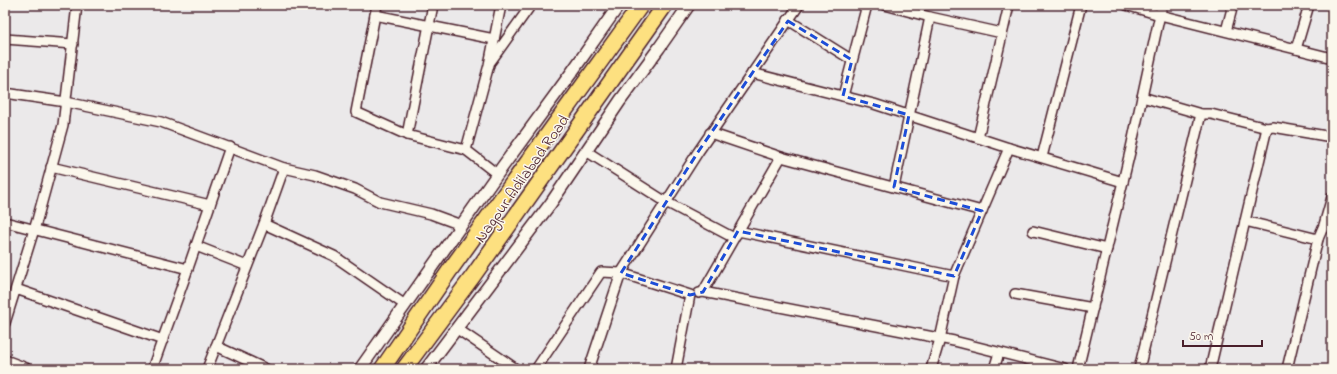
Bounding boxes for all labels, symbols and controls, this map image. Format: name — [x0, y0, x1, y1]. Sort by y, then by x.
street label: Nagpur Adilabad Road — [469, 110, 576, 248]
scale bar — [1183, 322, 1262, 348]
text: 50 m — [1189, 328, 1213, 346]

